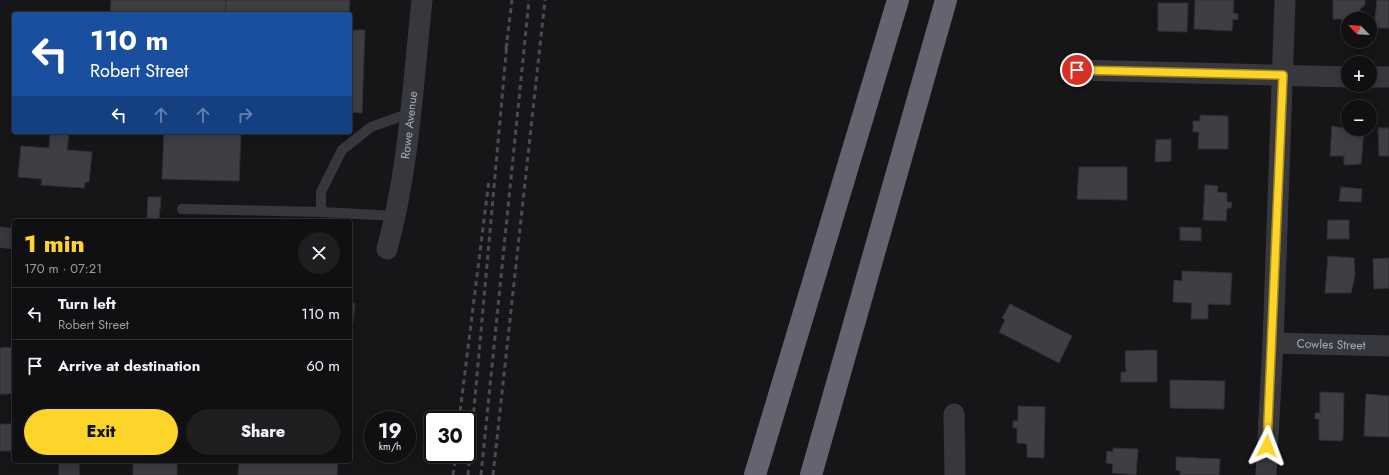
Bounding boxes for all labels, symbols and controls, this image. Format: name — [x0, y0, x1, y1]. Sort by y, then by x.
north arrow — [1341, 12, 1377, 48]
map controls — [1341, 12, 1377, 136]
text: 110 m — [90, 20, 168, 61]
icon: left — [24, 28, 76, 80]
pin — [1060, 53, 1094, 87]
button: + — [1341, 56, 1377, 92]
text: Robert Street — [90, 58, 188, 84]
icon: arrive — [1066, 59, 1088, 81]
street label: Rowe Avenue — [396, 90, 422, 160]
button: − — [1341, 100, 1377, 136]
icon: left — [108, 104, 130, 126]
icon: ahead — [150, 104, 172, 126]
icon: ahead — [192, 104, 214, 126]
icon: right — [234, 104, 256, 126]
text: 1 min — [24, 226, 85, 261]
button: close — [298, 232, 340, 274]
text: 170 m · 07:21 — [24, 259, 102, 278]
text: Turn left — [58, 293, 116, 315]
icon: left — [24, 303, 46, 325]
text: 110 m — [301, 303, 340, 325]
text: Robert Street — [58, 315, 129, 334]
street label: Cowles Street — [1296, 335, 1366, 354]
icon: arrive — [24, 355, 46, 377]
text: Arrive at destination — [58, 355, 200, 377]
text: 60 m — [306, 355, 340, 377]
button: Exit — [24, 409, 178, 455]
button: Share — [186, 409, 340, 455]
speed limit sign: 30 — [424, 411, 476, 463]
text: 19 — [378, 417, 402, 446]
position arrow — [1246, 425, 1288, 467]
text: km/h — [379, 439, 401, 454]

